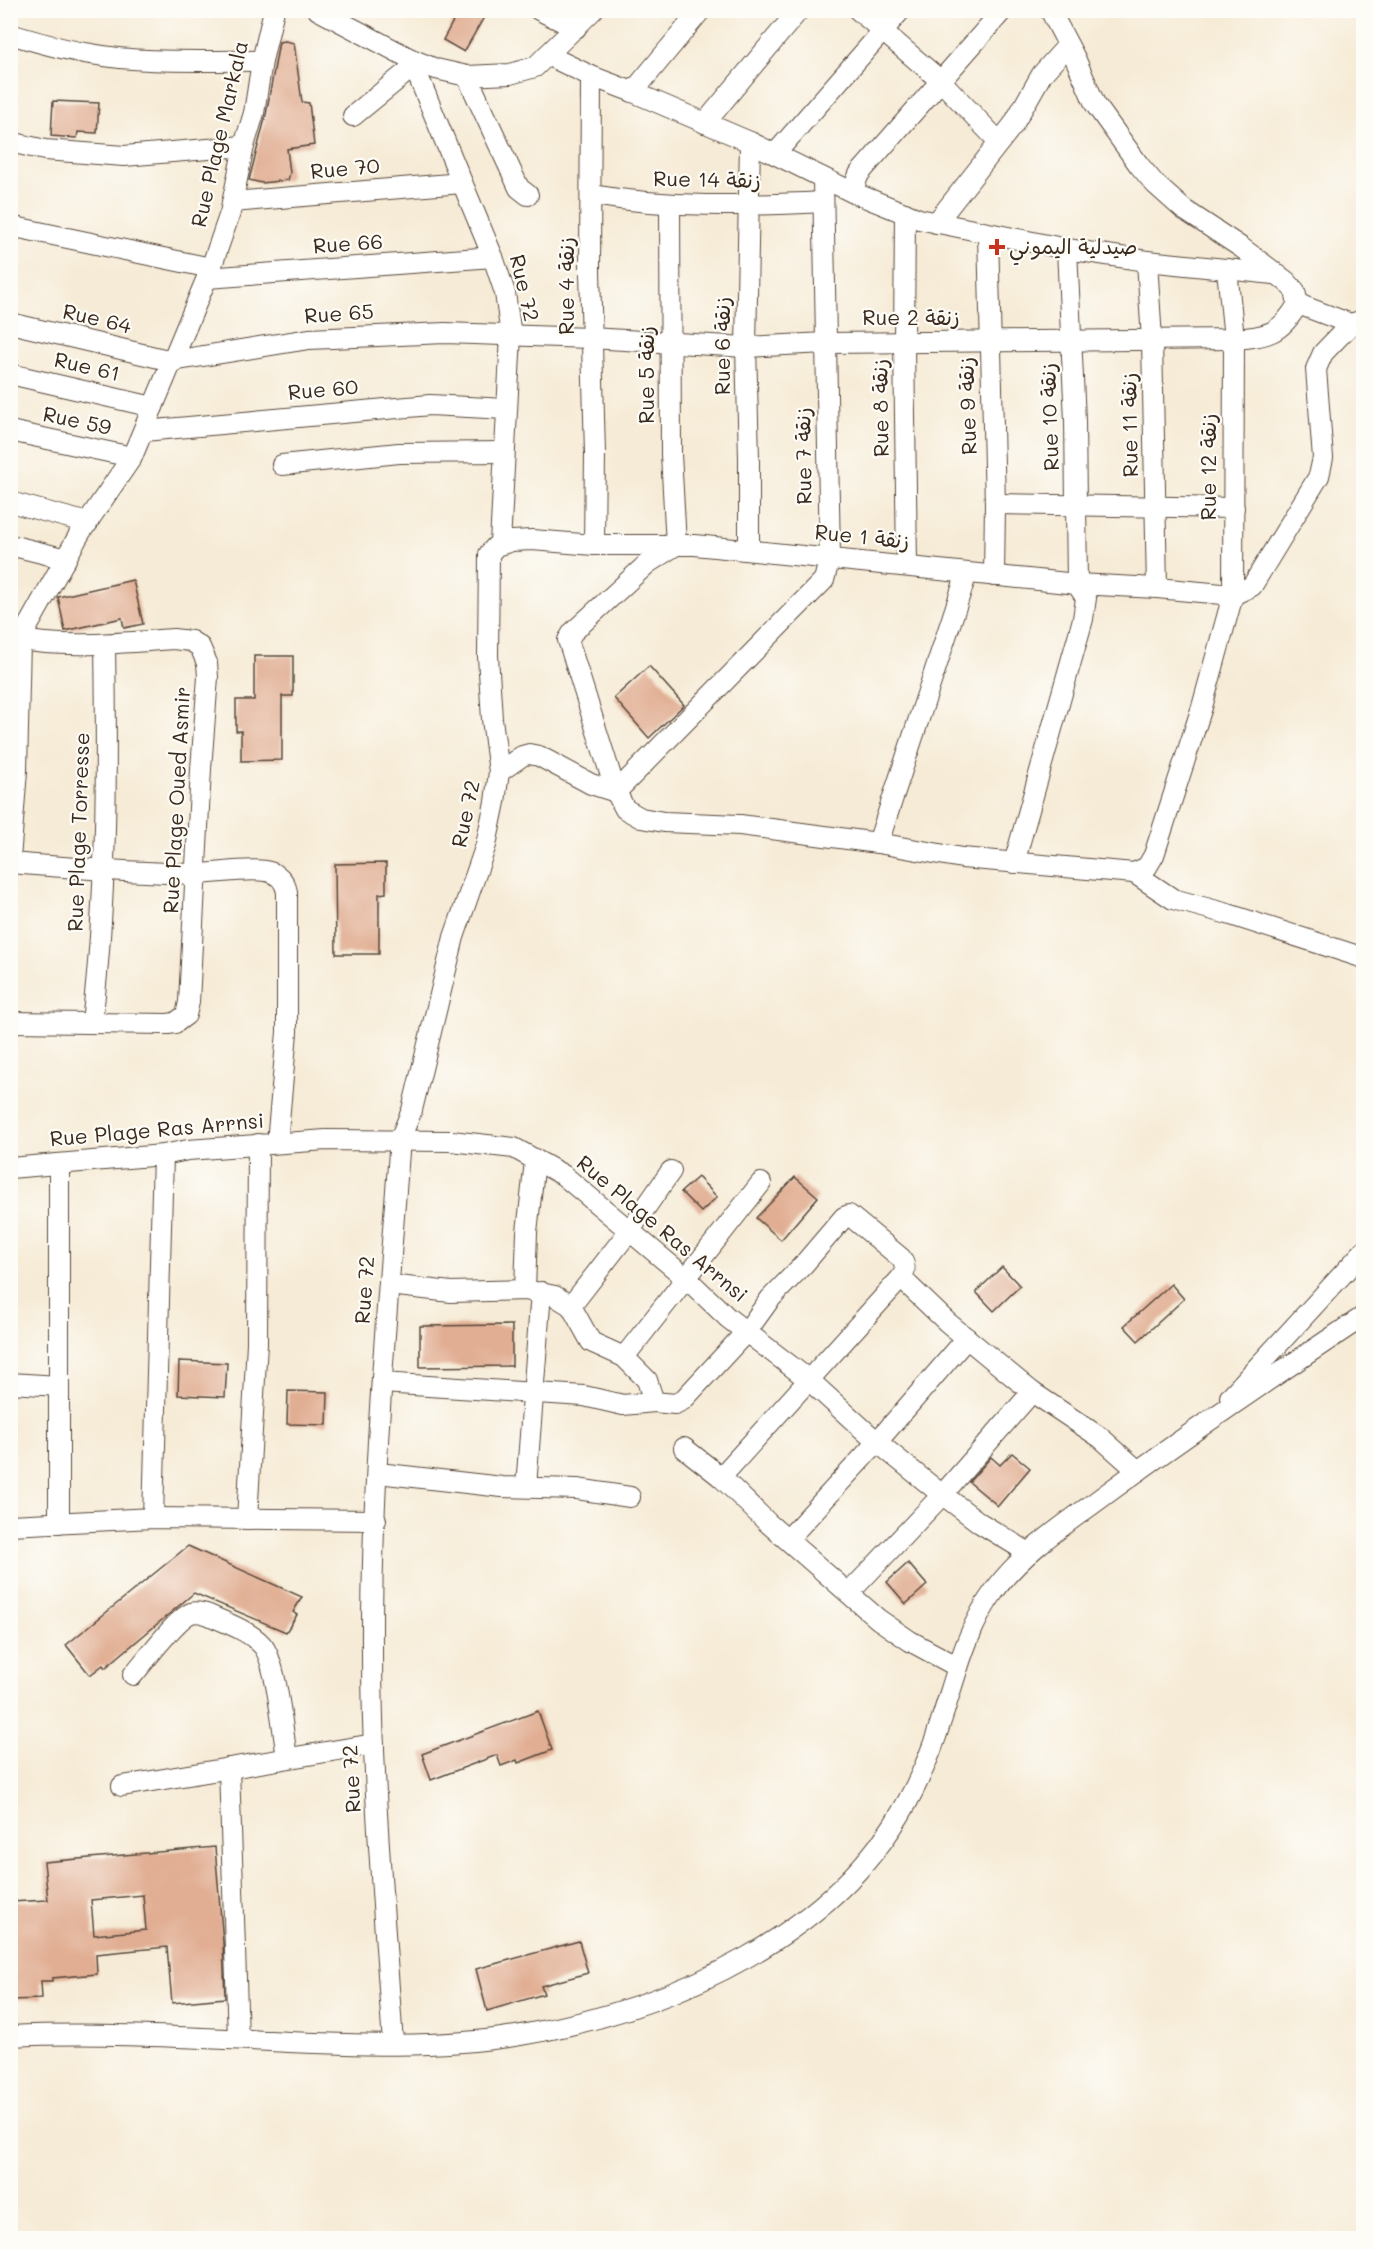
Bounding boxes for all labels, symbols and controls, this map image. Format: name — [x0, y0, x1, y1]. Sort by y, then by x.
street label: Rue Plage Markala — [184, 38, 253, 230]
street label: Rue 70 — [309, 151, 381, 184]
street label: Rue 14 زنقة — [653, 164, 761, 193]
street label: Rue 66 — [312, 227, 384, 258]
place label: صيدلية اليموني — [1009, 232, 1137, 266]
street label: Rue 4 زنقة — [552, 237, 579, 335]
marker: صيدلية اليموني — [990, 240, 1004, 254]
street label: Rue 72 — [505, 251, 546, 324]
street label: Rue 64 — [60, 297, 135, 339]
street label: Rue 65 — [303, 297, 375, 328]
street label: Rue 6 زنقة — [708, 297, 735, 395]
street label: Rue 2 زنقة — [862, 303, 960, 330]
street label: Rue 5 زنقة — [632, 326, 659, 424]
street label: Rue 61 — [52, 345, 123, 386]
street label: Rue 9 زنقة — [951, 356, 982, 456]
street label: Rue 8 زنقة — [865, 359, 894, 458]
street label: Rue 10 زنقة — [1033, 363, 1064, 472]
street label: Rue 60 — [287, 372, 359, 405]
street label: Rue 11 زنقة — [1114, 373, 1143, 478]
street label: Rue 59 — [41, 399, 114, 440]
street label: Rue 7 زنقة — [788, 407, 817, 505]
street label: Rue 12 زنقة — [1194, 414, 1221, 520]
street label: Rue 1 زنقة — [813, 517, 911, 554]
street label: Rue Plage Oued Asmir — [156, 686, 195, 914]
street label: Rue Plage Torresse — [61, 732, 94, 932]
street label: Rue 72 — [444, 778, 485, 850]
street label: Rue Plage Ras Arrnsi — [49, 1106, 265, 1151]
street label: Rue Plage Ras Arrnsi — [572, 1148, 754, 1307]
street label: Rue 72 — [348, 1255, 379, 1325]
street label: Rue 72 — [335, 1744, 366, 1814]

